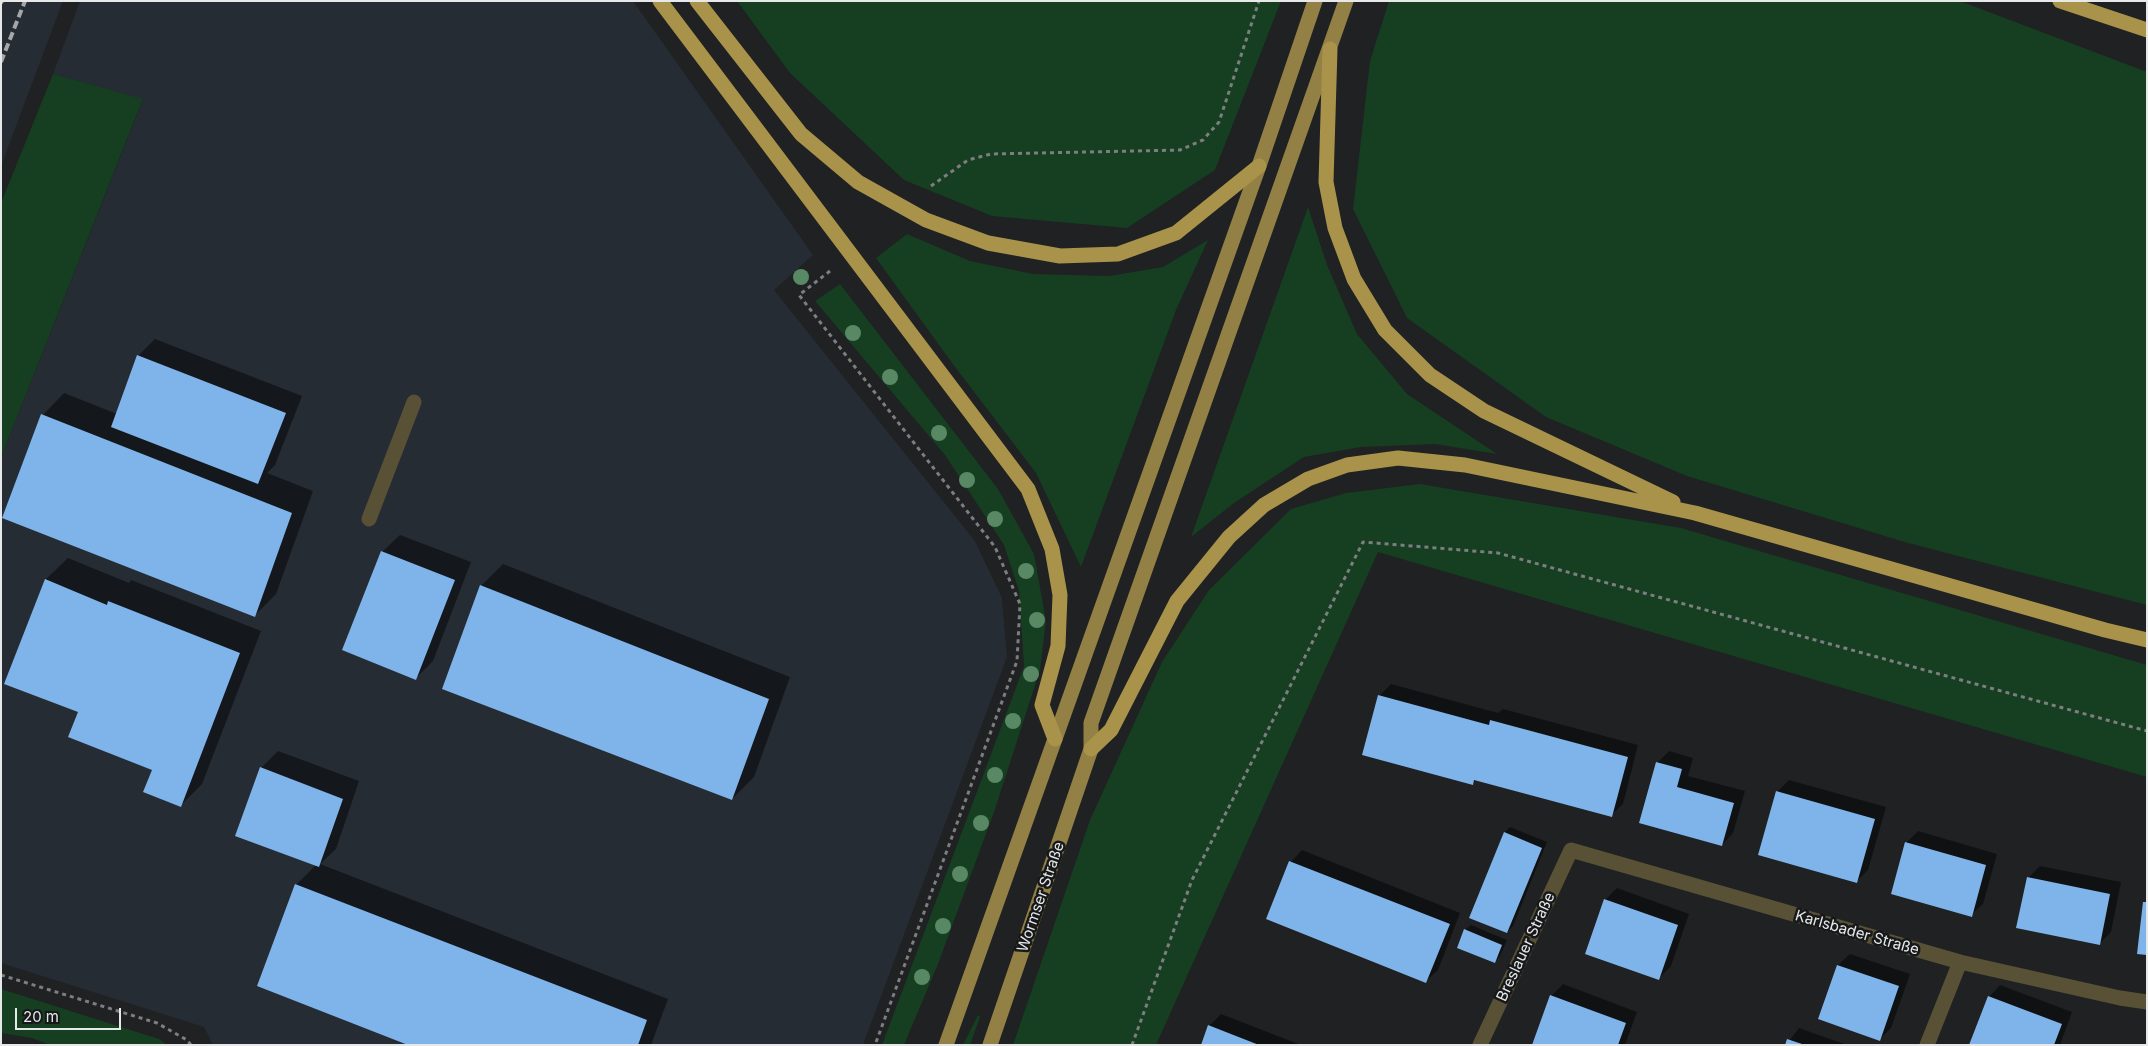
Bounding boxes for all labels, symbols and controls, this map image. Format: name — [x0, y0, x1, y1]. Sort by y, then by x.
street label: Wormser Straße — [1014, 840, 1068, 954]
street label: Breslauer Straße — [1493, 890, 1559, 1004]
street label: Karlsbader Straße — [1793, 907, 1921, 959]
scale bar — [18, 998, 124, 1030]
text: 20 m — [23, 1007, 59, 1026]

